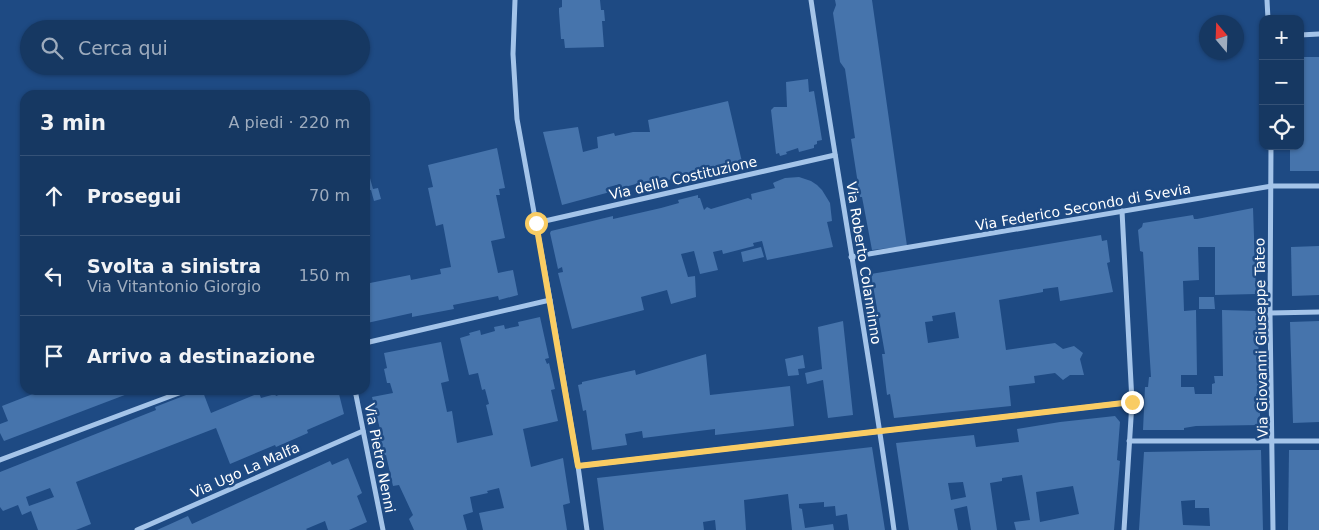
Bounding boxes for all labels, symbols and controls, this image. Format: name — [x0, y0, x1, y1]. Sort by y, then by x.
north arrow — [1199, 15, 1244, 60]
map controls — [1259, 15, 1304, 150]
button: + — [1259, 15, 1304, 60]
search box — [20, 20, 370, 75]
icon: search — [38, 34, 66, 62]
text: Cerca qui — [78, 37, 168, 59]
button: − — [1259, 60, 1304, 105]
button: locate — [1259, 105, 1304, 150]
text: 3 min — [40, 111, 106, 135]
text: A piedi · 220 m — [228, 113, 350, 132]
street label: Via della Costituzione — [608, 153, 758, 203]
street label: Via Federico Secondo di Svevia — [974, 180, 1192, 234]
street label: Via Roberto Colanninno — [843, 181, 885, 345]
icon: ahead — [40, 182, 68, 210]
text: Prosegui — [87, 185, 181, 207]
text: 70 m — [309, 186, 350, 205]
route start — [525, 212, 548, 235]
street label: Via Giovanni Giuseppe Tateo — [1251, 238, 1271, 438]
text: Svolta a sinistra — [87, 255, 261, 277]
icon: left — [40, 262, 68, 290]
text: 150 m — [299, 266, 350, 285]
text: Via Vitantonio Giorgio — [87, 277, 261, 296]
icon: arrive — [40, 342, 68, 370]
text: Arrivo a destinazione — [87, 345, 315, 367]
route end — [1121, 391, 1144, 414]
street label: Via Pietro Nenni — [362, 402, 398, 514]
street label: Via Ugo La Malfa — [188, 439, 302, 501]

